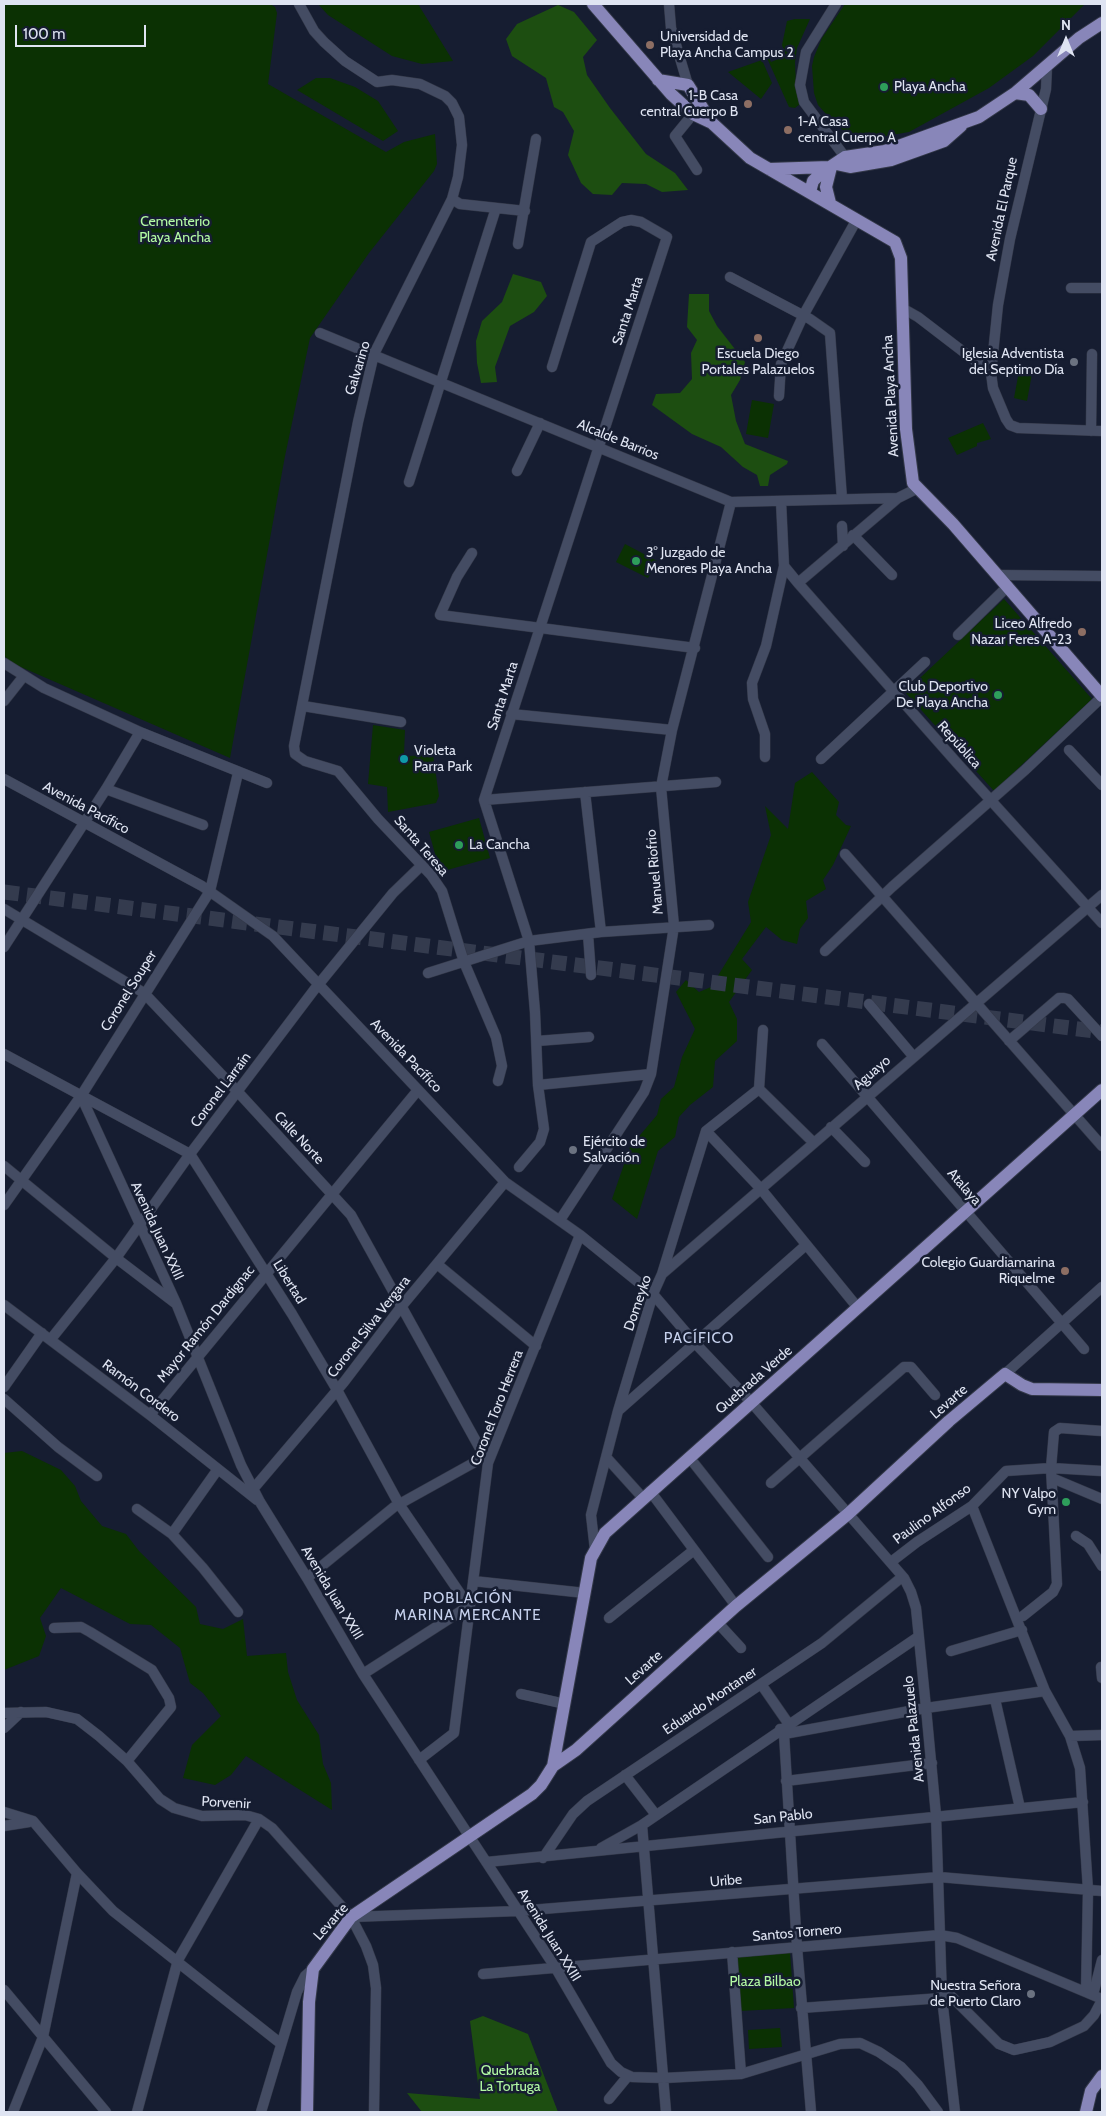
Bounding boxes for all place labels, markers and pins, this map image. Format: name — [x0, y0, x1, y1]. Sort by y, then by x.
place label: Universidad de Playa Ancha Campus 2 — [660, 29, 794, 62]
marker: Universidad de Playa Ancha Campus 2 — [644, 39, 656, 51]
place label: Playa Ancha — [894, 79, 966, 95]
marker: Playa Ancha — [878, 81, 890, 93]
place label: 1-B Casa central Cuerpo B — [640, 88, 738, 120]
marker: 1-B Casa central Cuerpo B — [742, 98, 754, 110]
place label: 1-A Casa central Cuerpo A — [798, 114, 896, 146]
marker: 1-A Casa central Cuerpo A — [782, 124, 794, 136]
marker: Escuela Diego Portales Palazuelos — [752, 332, 764, 344]
place label: Escuela Diego Portales Palazuelos — [701, 346, 815, 378]
place label: Iglesia Adventista del Septimo Día — [962, 346, 1064, 378]
marker: Iglesia Adventista del Septimo Día — [1068, 356, 1080, 368]
place label: 3° Juzgado de Menores Playa Ancha — [646, 545, 772, 578]
marker: 3° Juzgado de Menores Playa Ancha — [630, 555, 642, 567]
place label: Liceo Alfredo Nazar Feres A-23 — [971, 616, 1072, 648]
marker: Liceo Alfredo Nazar Feres A-23 — [1076, 626, 1088, 638]
place label: Club Deportivo De Playa Ancha — [896, 679, 988, 712]
marker: Club Deportivo De Playa Ancha — [992, 689, 1004, 701]
place label: Violeta Parra Park — [414, 743, 472, 776]
marker: Violeta Parra Park — [398, 753, 410, 765]
place label: La Cancha — [469, 837, 530, 853]
marker: La Cancha — [453, 839, 465, 851]
place label: Ejército de Salvación — [583, 1134, 645, 1166]
marker: Ejército de Salvación — [567, 1144, 579, 1156]
place label: Colegio Guardiamarina Riquelme — [921, 1255, 1055, 1288]
marker: Colegio Guardiamarina Riquelme — [1059, 1265, 1071, 1277]
place label: NY Valpo Gym — [1002, 1486, 1056, 1518]
marker: NY Valpo Gym — [1060, 1496, 1072, 1508]
place label: Nuestra Señora de Puerto Claro — [930, 1978, 1021, 2010]
marker: Nuestra Señora de Puerto Claro — [1025, 1988, 1037, 2000]

